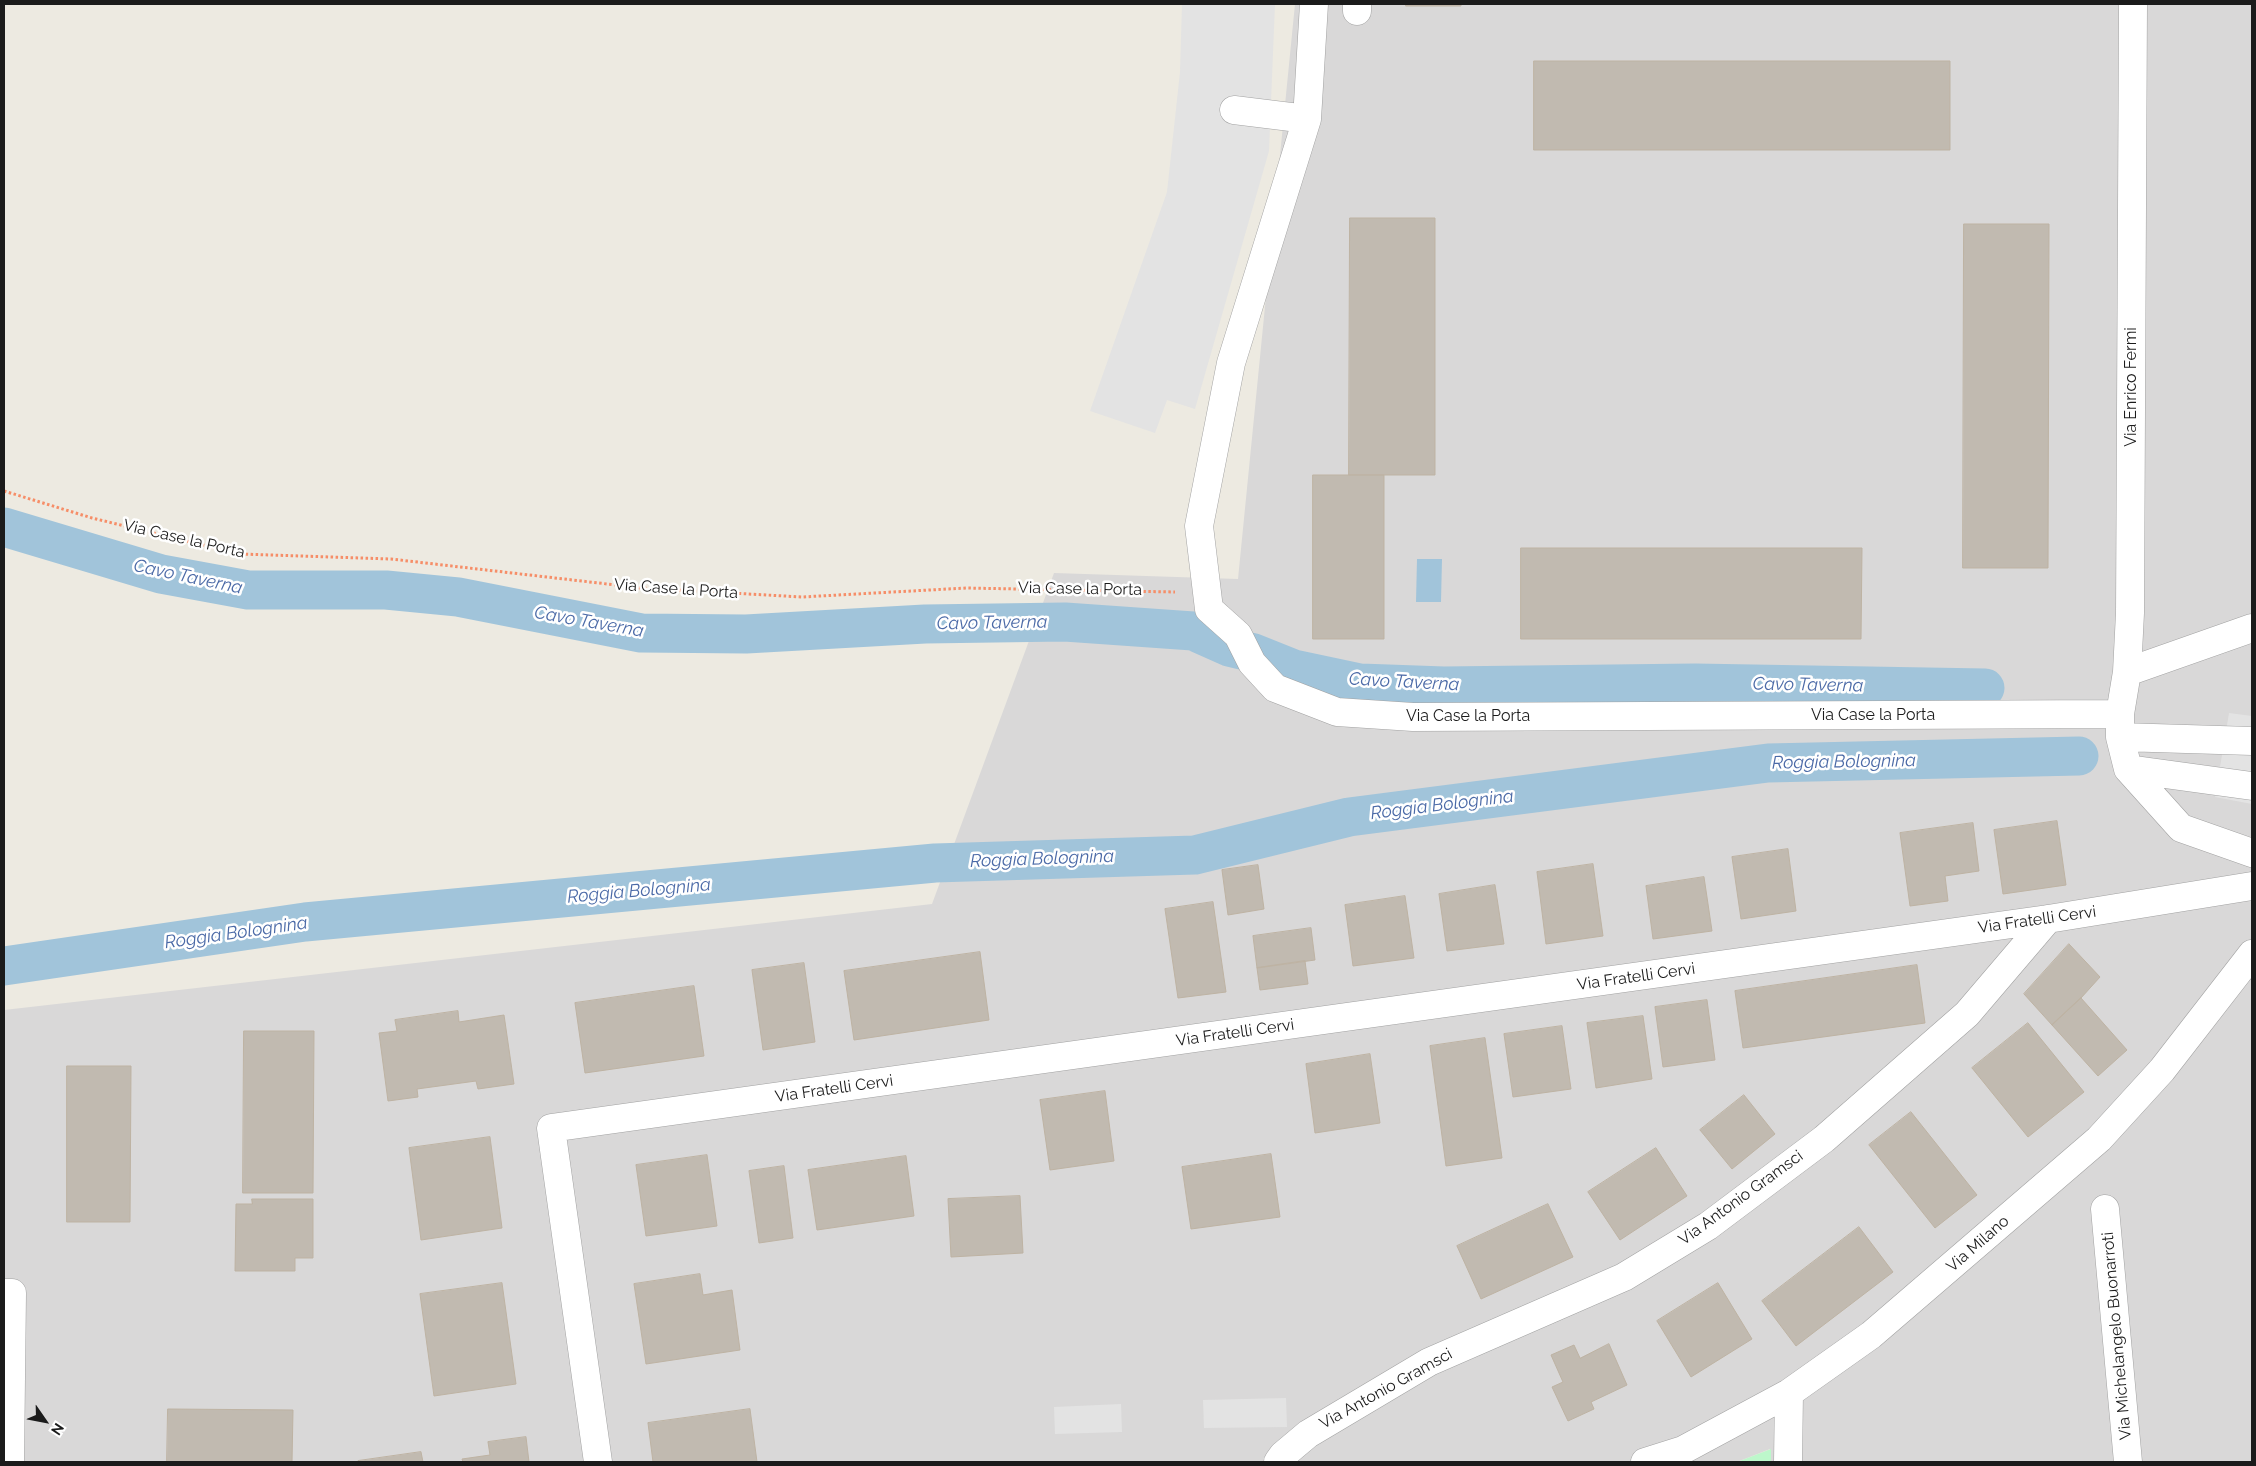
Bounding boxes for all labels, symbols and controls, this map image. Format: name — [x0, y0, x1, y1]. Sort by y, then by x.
street label: Via Enrico Fermi — [2121, 327, 2141, 447]
street label: Via Case la Porta — [121, 516, 247, 562]
water label: Cavo Taverna — [132, 555, 244, 599]
street label: Via Case la Porta — [613, 575, 739, 603]
street label: Via Case la Porta — [1018, 578, 1142, 600]
water label: Cavo Taverna — [533, 602, 645, 642]
water label: Cavo Taverna — [936, 611, 1048, 635]
water label: Cavo Taverna — [1348, 668, 1460, 696]
water label: Cavo Taverna — [1752, 673, 1864, 697]
street label: Via Case la Porta — [1811, 705, 1935, 725]
street label: Via Case la Porta — [1406, 706, 1530, 726]
water label: Roggia Bolognina — [1772, 750, 1916, 774]
water label: Roggia Bolognina — [1369, 786, 1515, 824]
water label: Roggia Bolognina — [970, 846, 1114, 872]
water label: Roggia Bolognina — [566, 874, 712, 908]
street label: Via Fratelli Cervi — [1977, 902, 2097, 938]
water label: Roggia Bolognina — [163, 912, 309, 954]
street label: Via Fratelli Cervi — [1576, 959, 1696, 995]
street label: Via Fratelli Cervi — [1175, 1015, 1295, 1051]
street label: Via Fratelli Cervi — [774, 1071, 894, 1107]
street label: Via Antonio Gramsci — [1675, 1146, 1807, 1250]
street label: Via Milano — [1943, 1212, 2013, 1276]
street label: Via Michelangelo Buonarroti — [2098, 1231, 2136, 1441]
street label: Via Antonio Gramsci — [1316, 1345, 1456, 1433]
north arrow — [20, 1396, 70, 1446]
text: N — [48, 1420, 67, 1438]

